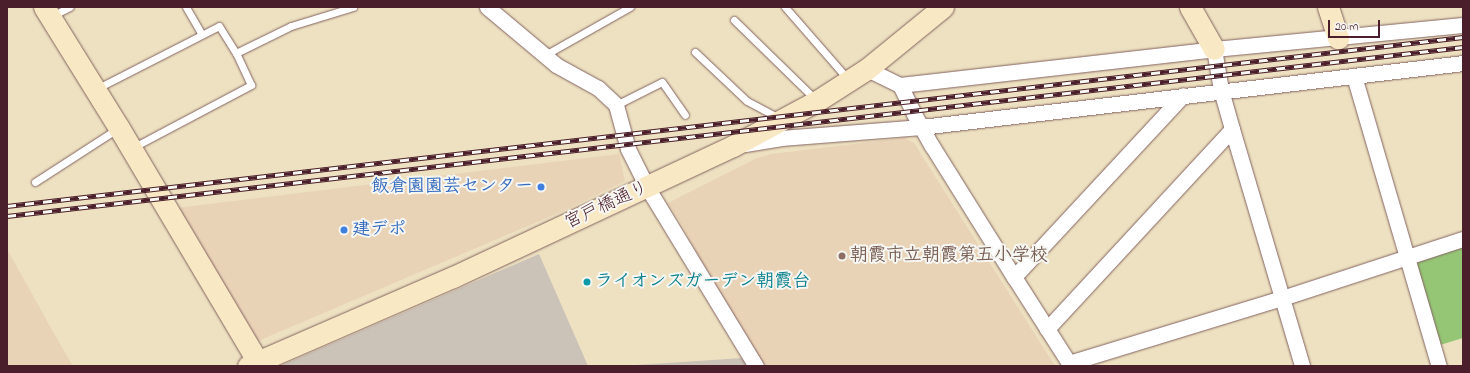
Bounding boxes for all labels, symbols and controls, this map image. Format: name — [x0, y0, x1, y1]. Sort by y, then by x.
scale bar — [1330, 12, 1382, 38]
text: 20 m — [1335, 18, 1358, 36]
place label: 飯倉園園芸センター — [371, 176, 533, 198]
street label: 宮戸橋通り — [562, 177, 652, 235]
marker: 飯倉園園芸センター — [536, 182, 546, 192]
place label: 建デポ — [352, 219, 406, 241]
marker: 建デポ — [339, 225, 349, 235]
place label: 朝霞市立朝霞第五小学校 — [850, 245, 1048, 267]
marker: 朝霞市立朝霞第五小学校 — [837, 251, 847, 261]
place label: ライオンズガーデン朝霞台 — [595, 271, 811, 293]
marker: ライオンズガーデン朝霞台 — [582, 277, 592, 287]

